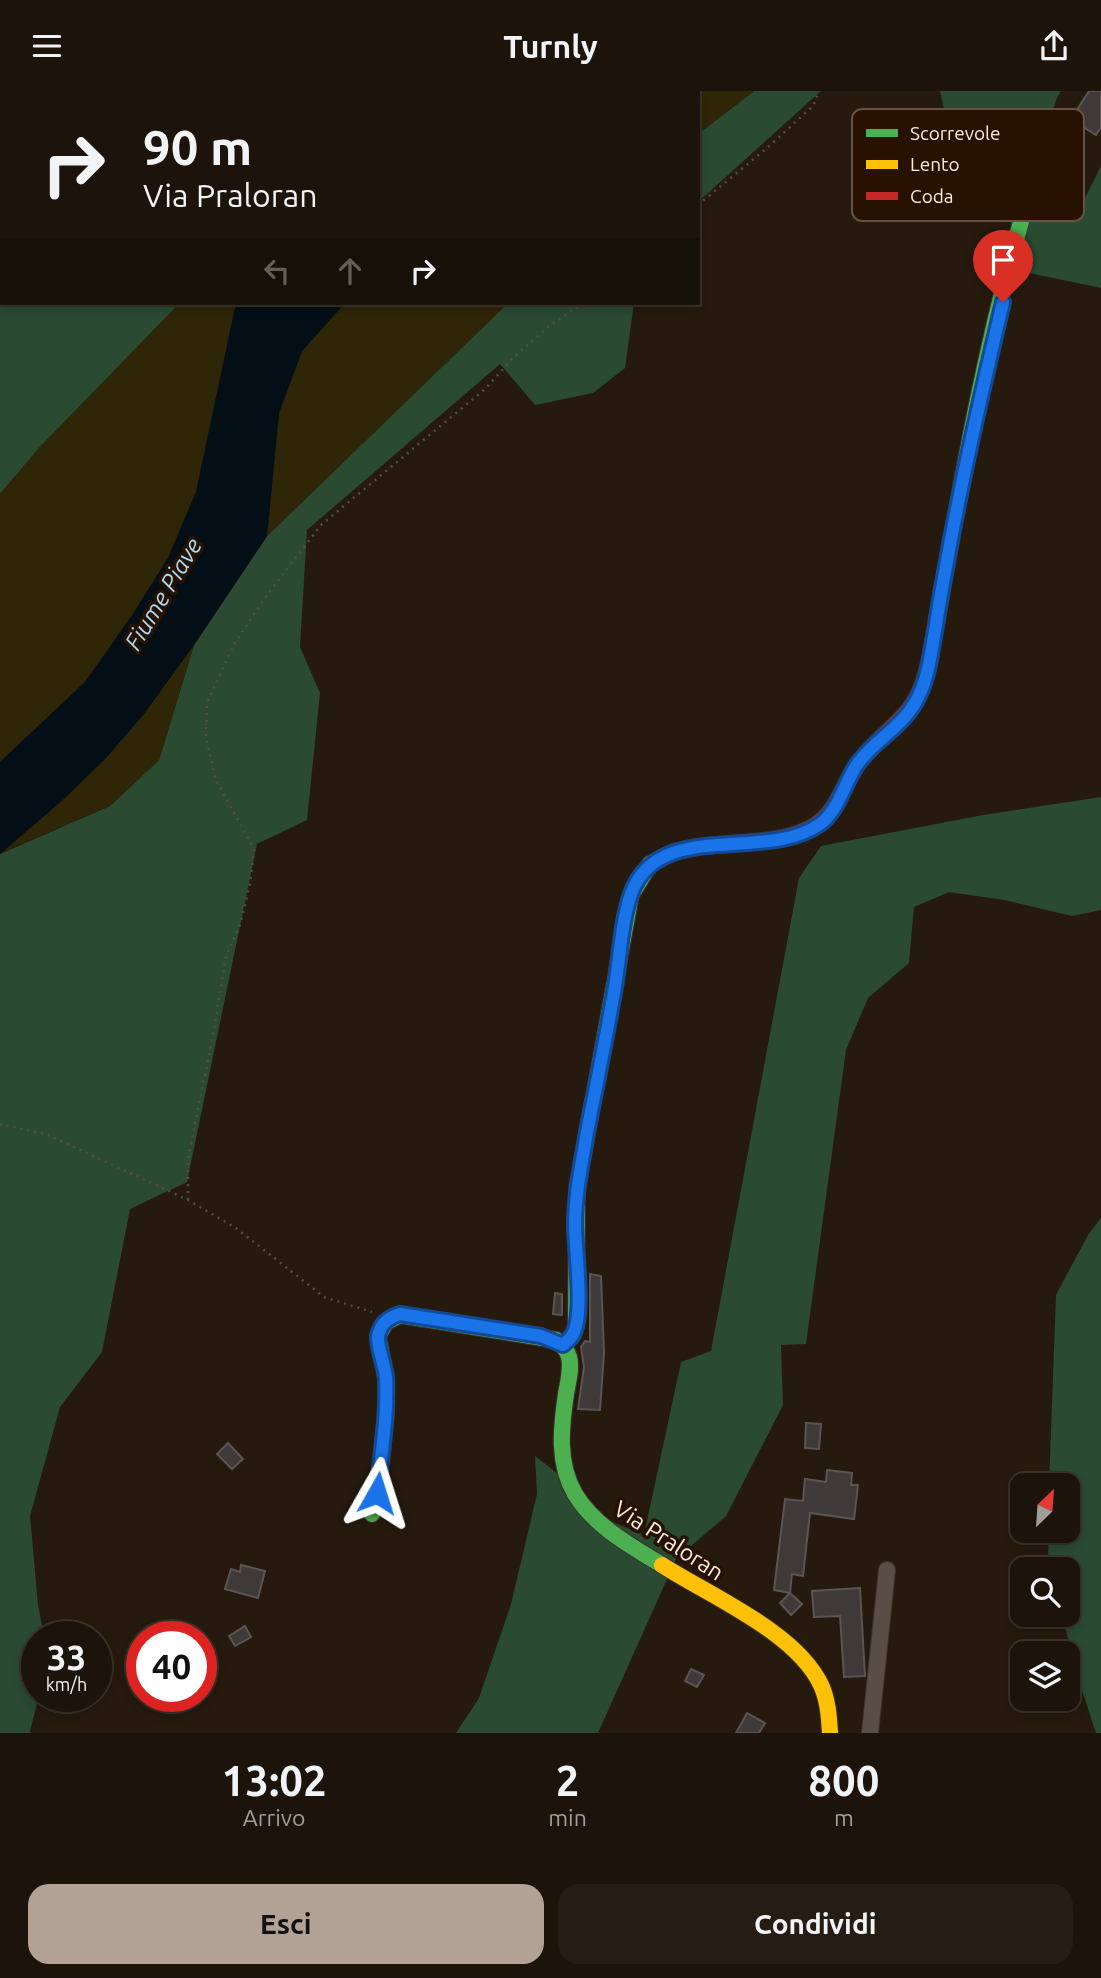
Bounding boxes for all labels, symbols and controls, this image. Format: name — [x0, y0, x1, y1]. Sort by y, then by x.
icon: menu — [28, 27, 66, 65]
icon: share — [1035, 27, 1073, 65]
text: Turnly — [503, 28, 598, 64]
legend — [852, 109, 1084, 221]
icon: right — [28, 119, 119, 210]
text: 90 m — [143, 119, 252, 174]
text: Scorrevole — [910, 122, 1001, 144]
text: Lento — [910, 153, 960, 175]
text: Via Praloran — [143, 177, 318, 213]
text: Coda — [910, 185, 954, 207]
pin — [973, 230, 1033, 302]
icon: arrive — [984, 241, 1022, 279]
icon: left — [258, 252, 296, 290]
icon: ahead — [331, 252, 369, 290]
icon: right — [404, 252, 442, 290]
water label: Fiume Piave — [119, 533, 207, 655]
position arrow — [340, 1456, 414, 1530]
north arrow — [1010, 1473, 1080, 1543]
map controls — [1010, 1473, 1080, 1711]
street label: Via Praloran — [610, 1495, 728, 1585]
button: search — [1010, 1557, 1080, 1627]
speed limit sign: 40 — [126, 1621, 217, 1712]
text: 33 — [47, 1637, 86, 1677]
button: layers — [1010, 1641, 1080, 1711]
text: km/h — [46, 1674, 87, 1694]
text: 13:02 — [222, 1757, 327, 1804]
text: 2 — [556, 1757, 579, 1804]
text: 800 — [808, 1757, 879, 1804]
text: Arrivo — [243, 1805, 305, 1830]
text: min — [548, 1805, 587, 1830]
text: m — [834, 1805, 854, 1830]
button: Esci — [28, 1884, 544, 1964]
button: Condividi — [558, 1884, 1073, 1964]

